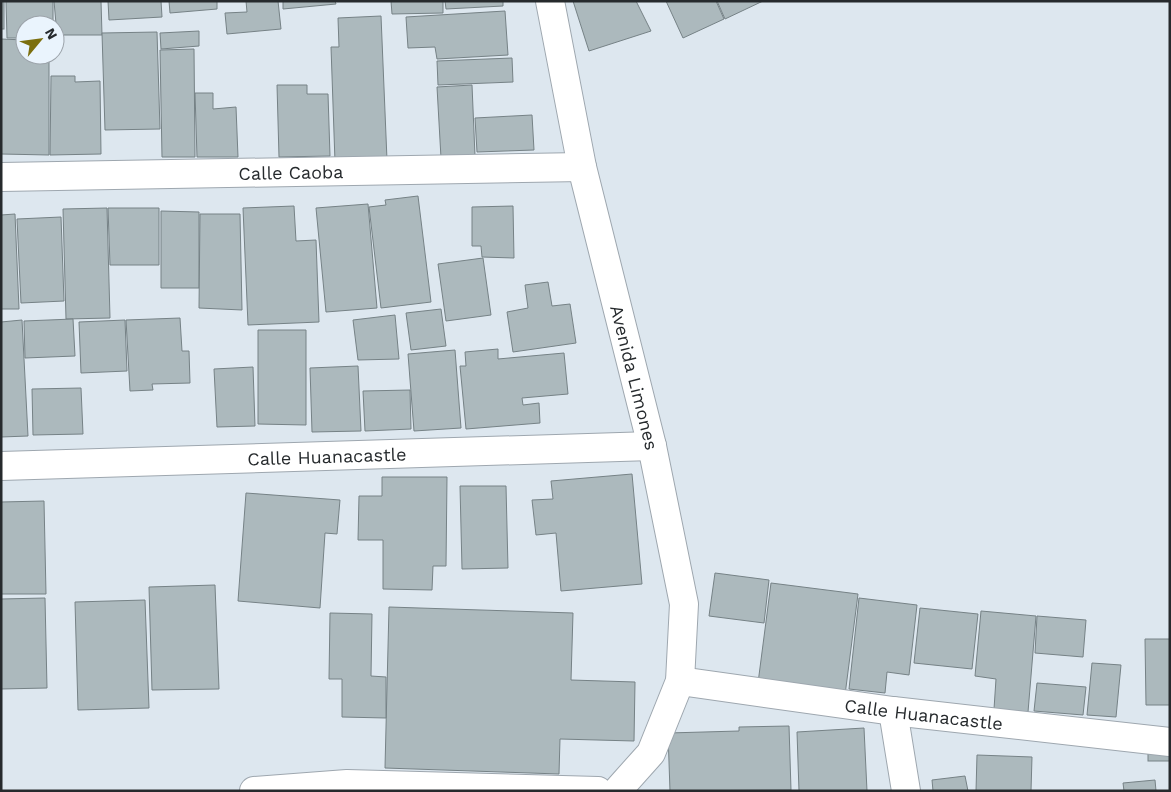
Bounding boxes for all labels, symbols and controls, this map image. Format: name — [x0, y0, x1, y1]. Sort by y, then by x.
north arrow — [15, 15, 65, 65]
text: N — [42, 25, 61, 42]
street label: Calle Caoba — [238, 161, 344, 183]
street label: Avenida Limones — [607, 303, 663, 452]
street label: Calle Huanacastle — [247, 443, 407, 469]
street label: Calle Huanacastle — [843, 694, 1004, 734]

